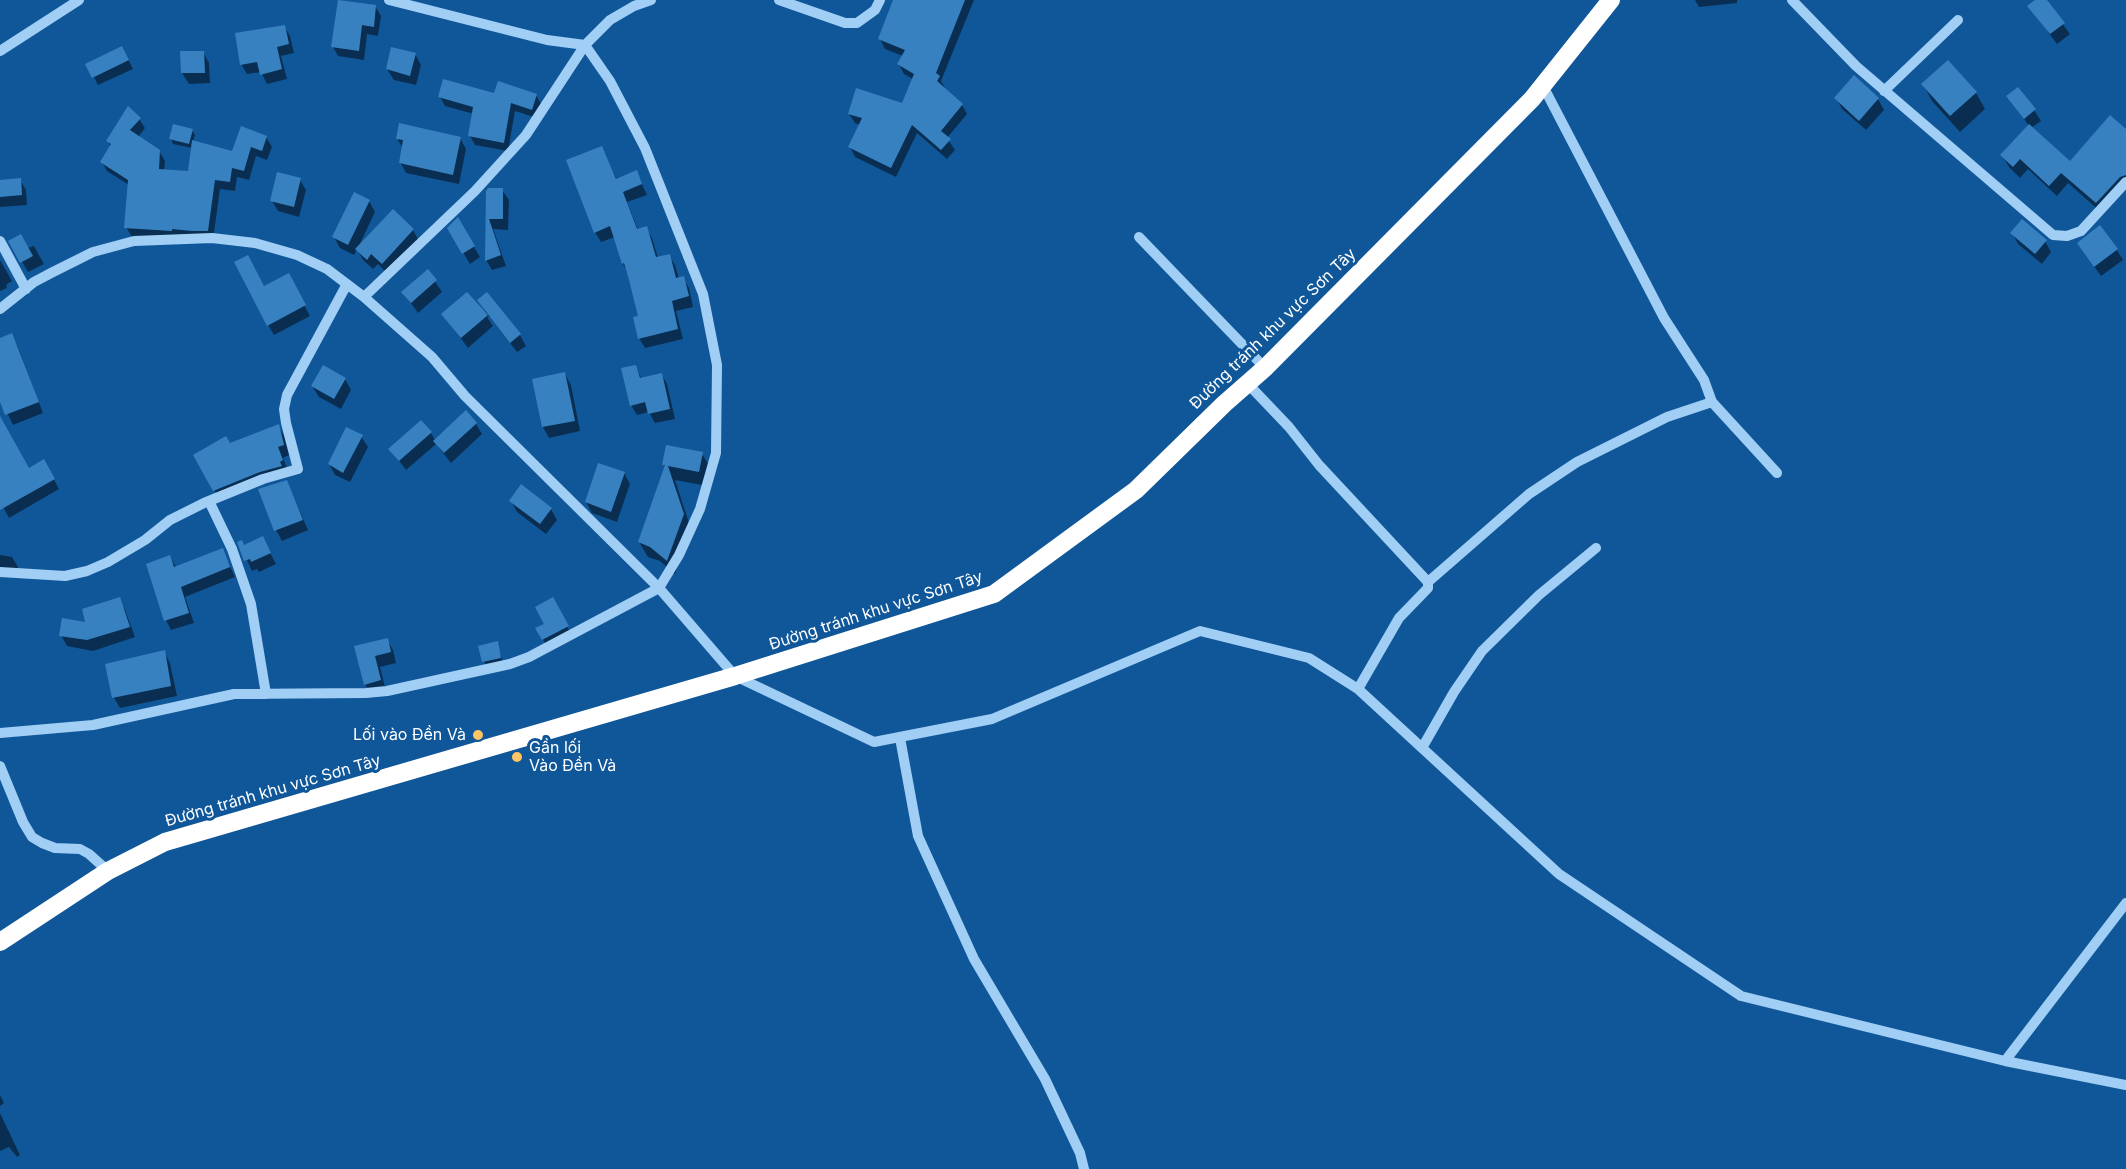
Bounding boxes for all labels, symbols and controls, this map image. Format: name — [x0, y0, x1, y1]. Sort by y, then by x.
street label: Đường tránh khu vực Sơn Tây — [1186, 245, 1360, 413]
street label: Đường tránh khu vực Sơn Tây — [767, 567, 985, 655]
place label: Lối vào Đền Và — [353, 725, 466, 745]
marker: Lối vào Đền Và — [471, 728, 485, 742]
place label: Gần lối Vào Đền Và — [529, 738, 616, 776]
marker: Gần lối Vào Đền Và — [510, 750, 524, 764]
street label: Đường tránh khu vực Sơn Tây — [163, 751, 383, 831]

